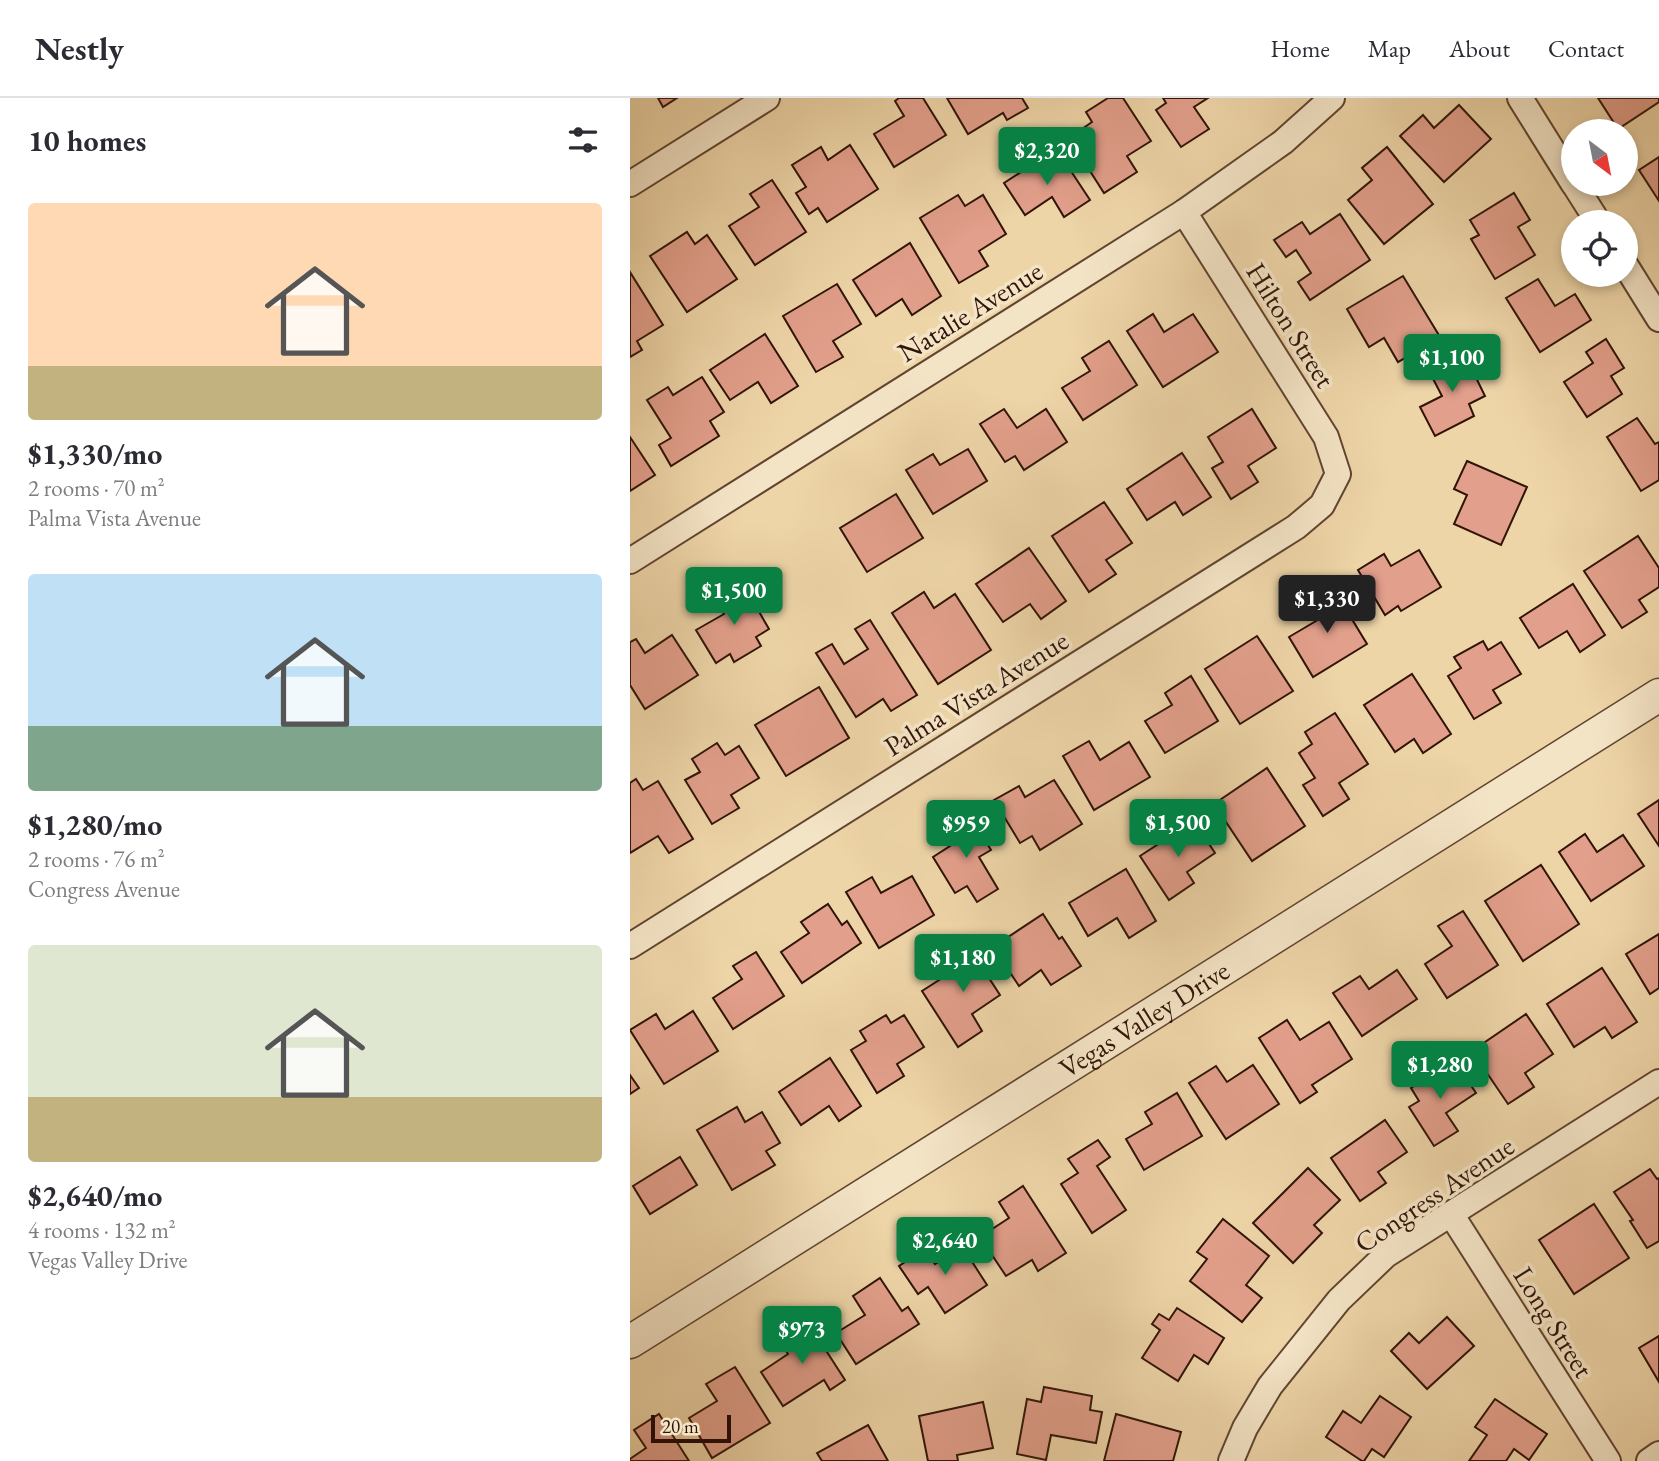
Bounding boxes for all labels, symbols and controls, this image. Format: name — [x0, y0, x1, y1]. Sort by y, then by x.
text: Nestly — [35, 27, 124, 70]
text: Home — [1270, 33, 1330, 64]
text: Map — [1368, 33, 1411, 64]
text: About — [1449, 33, 1510, 64]
text: Contact — [1548, 33, 1624, 64]
north arrow — [1561, 119, 1638, 196]
map controls — [1561, 119, 1638, 287]
text: 10 homes — [28, 121, 146, 160]
icon: filters — [564, 121, 602, 159]
pin: $2,320 — [990, 127, 1104, 187]
text: $2,320 — [1015, 135, 1079, 165]
button: locate — [1561, 210, 1638, 287]
icon: home — [252, 248, 378, 374]
street label: Natalie Avenue — [891, 252, 1049, 370]
street label: Hilton Street — [1238, 256, 1344, 394]
pin: $1,100 — [1395, 334, 1509, 394]
text: $1,100 — [1420, 342, 1484, 372]
text: $1,330/mo — [28, 434, 162, 473]
text: 2 rooms · 70 m² — [28, 473, 165, 503]
text: Palma Vista Avenue — [28, 503, 201, 533]
pin: $1,500 — [677, 568, 791, 627]
text: $1,500 — [702, 575, 766, 605]
pin: $1,330 — [1270, 575, 1384, 635]
text: $1,330 — [1295, 583, 1359, 613]
icon: home — [252, 619, 378, 745]
street label: Palma Vista Avenue — [877, 622, 1075, 764]
pin: $959 — [925, 800, 1007, 860]
pin: $1,500 — [1121, 800, 1235, 859]
text: $1,280/mo — [28, 805, 162, 844]
text: $1,500 — [1146, 807, 1210, 837]
text: $959 — [942, 808, 990, 838]
text: 2 rooms · 76 m² — [28, 844, 165, 874]
text: Congress Avenue — [28, 874, 180, 904]
pin: $1,180 — [906, 934, 1020, 994]
text: $1,180 — [931, 942, 995, 972]
street label: Vegas Valley Drive — [1052, 952, 1236, 1086]
icon: home — [252, 990, 378, 1116]
pin: $1,280 — [1383, 1042, 1497, 1101]
text: $1,280 — [1408, 1049, 1472, 1079]
street label: Congress Avenue — [1347, 1127, 1521, 1261]
text: $2,640/mo — [28, 1176, 162, 1215]
text: 4 rooms · 132 m² — [28, 1215, 176, 1245]
pin: $2,640 — [888, 1218, 1002, 1277]
text: $2,640 — [913, 1225, 977, 1255]
text: Vegas Valley Drive — [28, 1245, 187, 1275]
street label: Long Street — [1506, 1260, 1602, 1384]
pin: $973 — [761, 1306, 843, 1366]
text: $973 — [778, 1314, 826, 1344]
scale bar — [651, 1412, 732, 1444]
text: 20 m — [662, 1414, 699, 1439]

